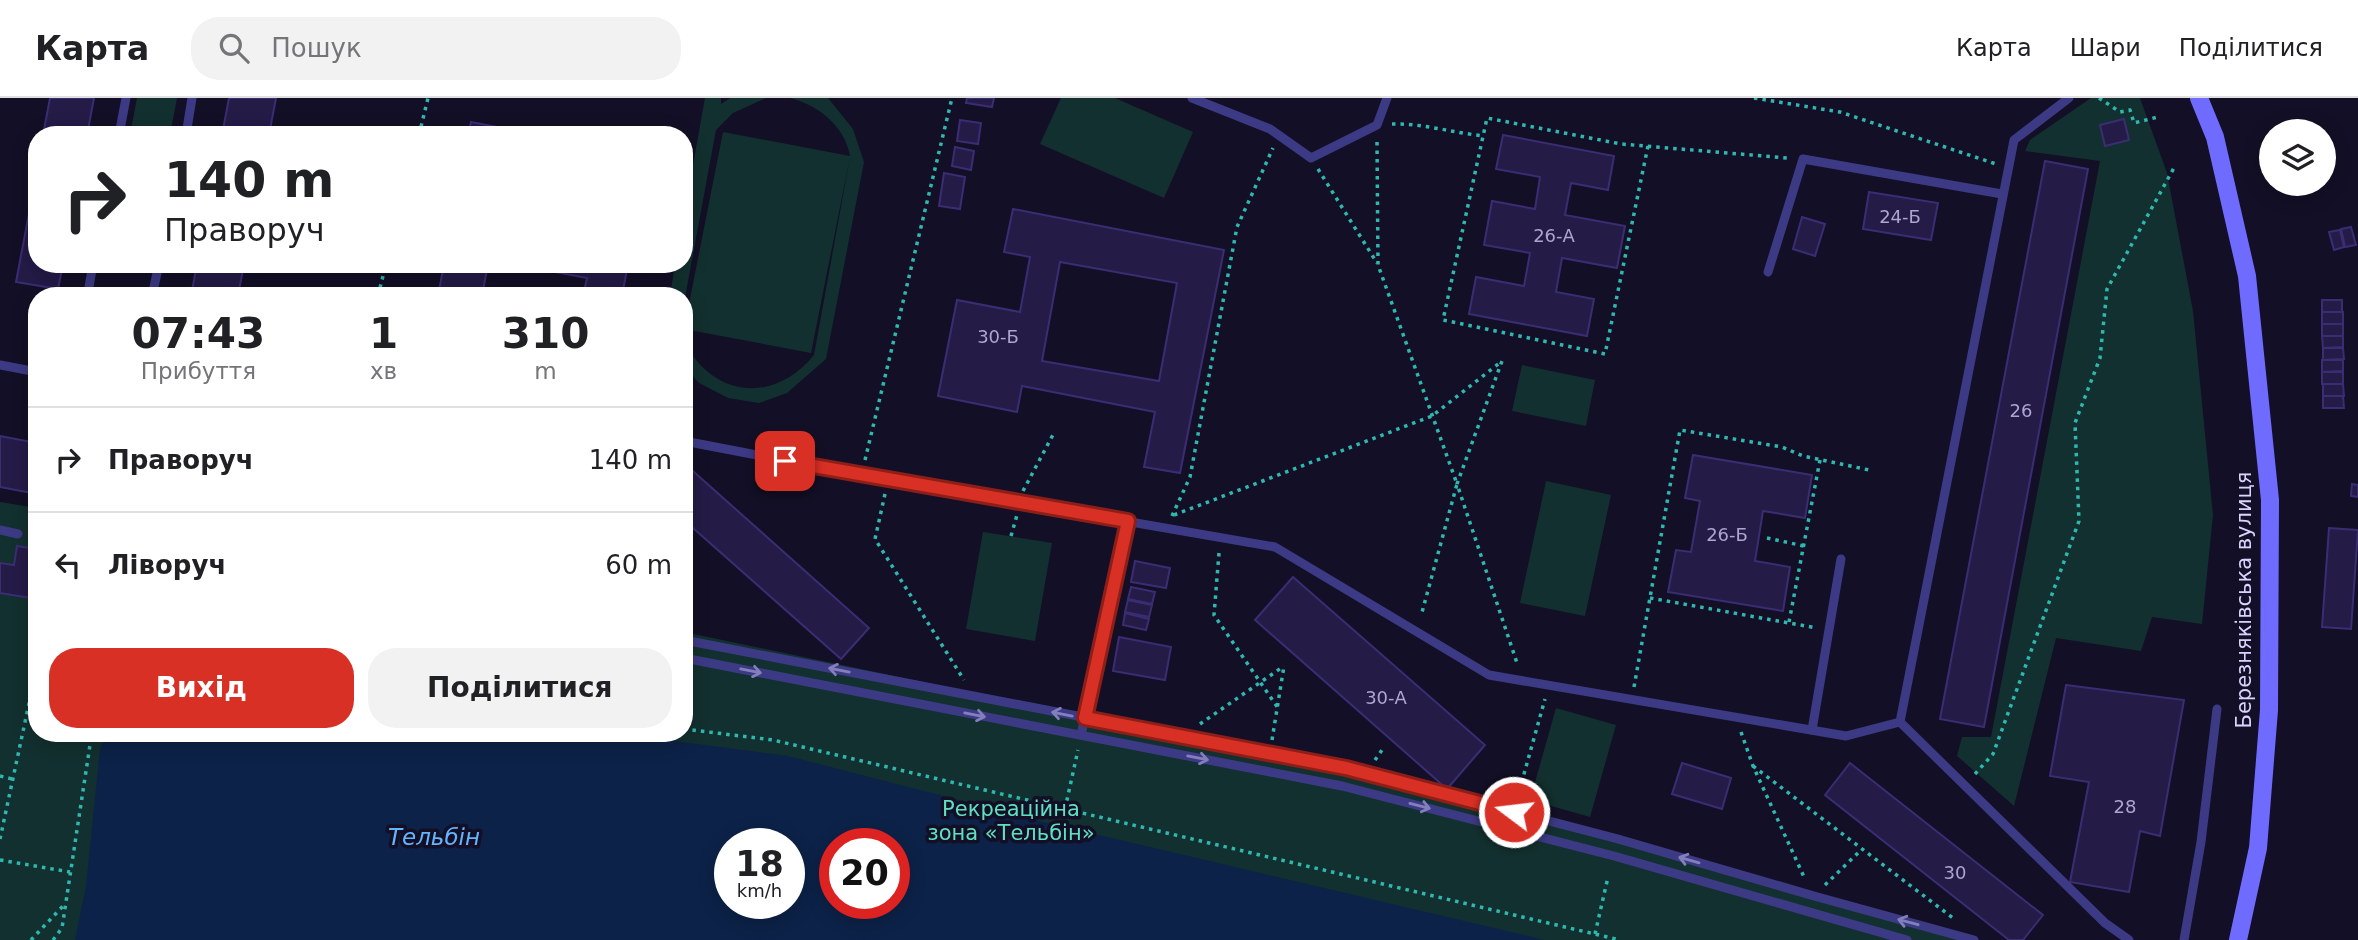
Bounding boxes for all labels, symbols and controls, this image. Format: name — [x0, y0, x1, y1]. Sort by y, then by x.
search box — [191, 17, 681, 80]
text: Карта — [35, 29, 149, 68]
icon: search — [215, 29, 253, 67]
text: Пошук — [271, 33, 362, 63]
text: Карта — [1956, 34, 2032, 62]
text: Шари — [2070, 34, 2141, 62]
text: Поділитися — [2179, 34, 2323, 62]
map controls — [2259, 119, 2336, 196]
button: layers — [2259, 119, 2336, 196]
text: 140 m — [164, 152, 334, 209]
icon: right — [49, 154, 140, 245]
house number: 24-Б — [1879, 206, 1921, 227]
text: Праворуч — [164, 211, 325, 249]
house number: 26-А — [1533, 225, 1576, 246]
text: 07:43 — [132, 309, 265, 358]
text: 1 — [369, 309, 398, 358]
text: 310 — [502, 309, 589, 358]
house number: 30-Б — [977, 326, 1019, 347]
text: Прибуття — [141, 358, 256, 384]
text: хв — [370, 358, 397, 384]
text: m — [534, 358, 557, 384]
house number: 26 — [2010, 400, 2032, 421]
pin — [755, 431, 815, 491]
icon: right — [49, 441, 87, 479]
icon: arrive — [766, 442, 804, 480]
text: Праворуч — [108, 445, 254, 475]
text: 140 m — [589, 445, 672, 475]
street label: Березняківська вулиця — [2232, 472, 2256, 728]
house number: 26-Б — [1706, 524, 1748, 545]
icon: left — [49, 546, 87, 584]
text: Ліворуч — [108, 550, 226, 580]
text: 60 m — [605, 550, 672, 580]
button: Вихід — [49, 648, 354, 728]
button: Поділитися — [368, 648, 672, 728]
one-way arrow — [828, 663, 851, 677]
one-way arrow — [739, 665, 762, 679]
house number: 30-А — [1365, 687, 1408, 708]
one-way arrow — [1051, 706, 1074, 720]
one-way arrow — [963, 708, 986, 722]
one-way arrow — [1186, 752, 1209, 765]
position arrow — [1477, 775, 1551, 849]
house number: 28 — [2114, 796, 2136, 817]
park label: Рекреаційна зона «Тельбін» — [927, 797, 1095, 845]
one-way arrow — [1408, 800, 1431, 813]
water label: Тельбін — [388, 824, 480, 850]
speed limit sign: 20 — [819, 828, 910, 919]
text: 18 — [735, 844, 784, 884]
one-way arrow — [1678, 852, 1700, 865]
house number: 30 — [1944, 862, 1966, 883]
text: km/h — [737, 880, 782, 901]
one-way arrow — [1897, 915, 1920, 928]

